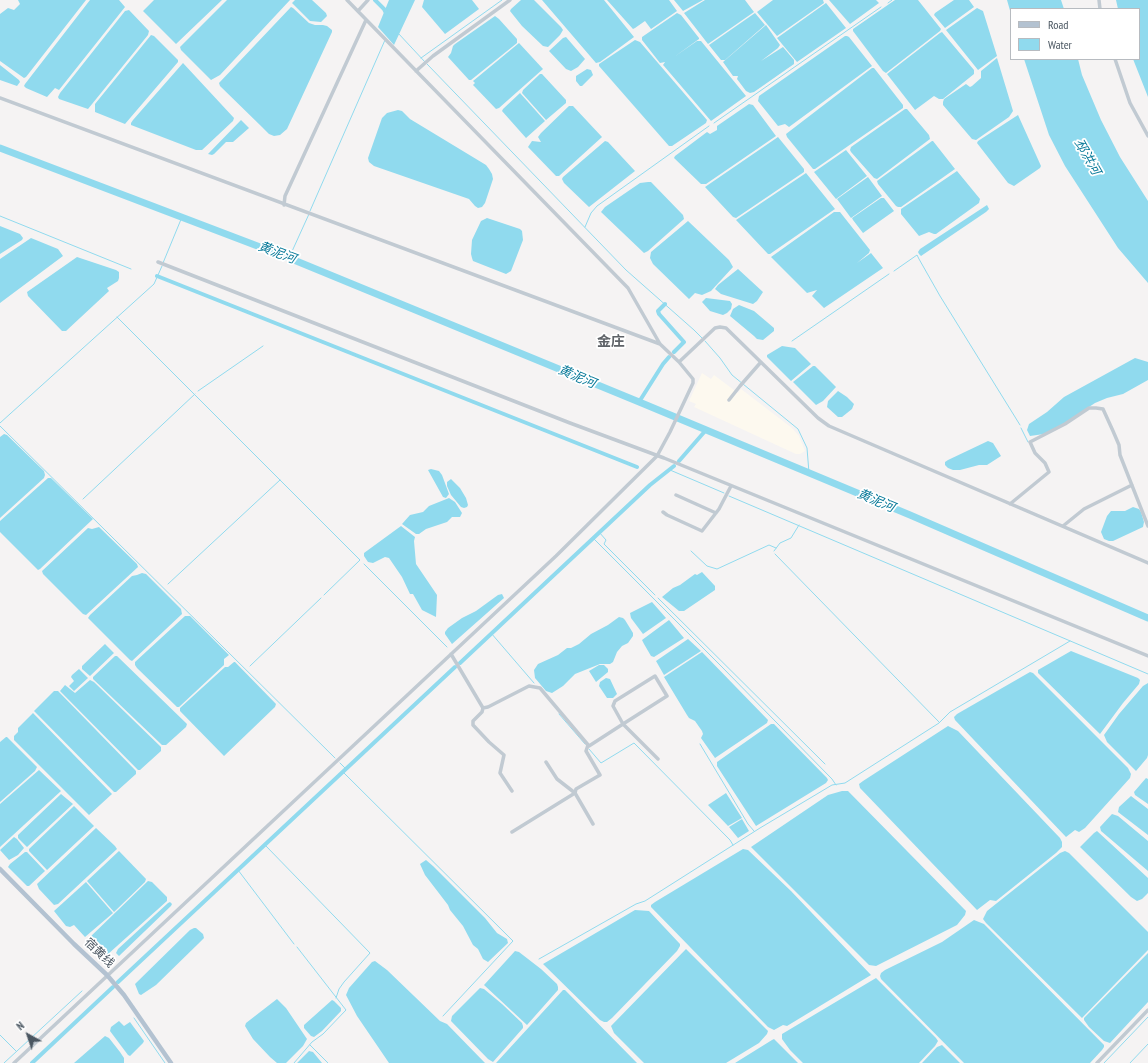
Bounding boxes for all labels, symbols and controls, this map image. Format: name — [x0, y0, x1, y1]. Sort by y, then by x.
legend — [1010, 8, 1140, 60]
text: Road — [1048, 17, 1068, 32]
text: Water — [1048, 37, 1072, 52]
water label: 邳洪河 — [1070, 136, 1104, 178]
water label: 黄泥河 — [256, 239, 298, 267]
district label: 金庄 — [597, 334, 625, 350]
water label: 黄泥河 — [556, 362, 598, 392]
water label: 黄泥河 — [855, 486, 897, 516]
street label: 宿黄线 — [81, 935, 117, 971]
north arrow — [8, 1015, 48, 1055]
text: N — [14, 1019, 27, 1033]

